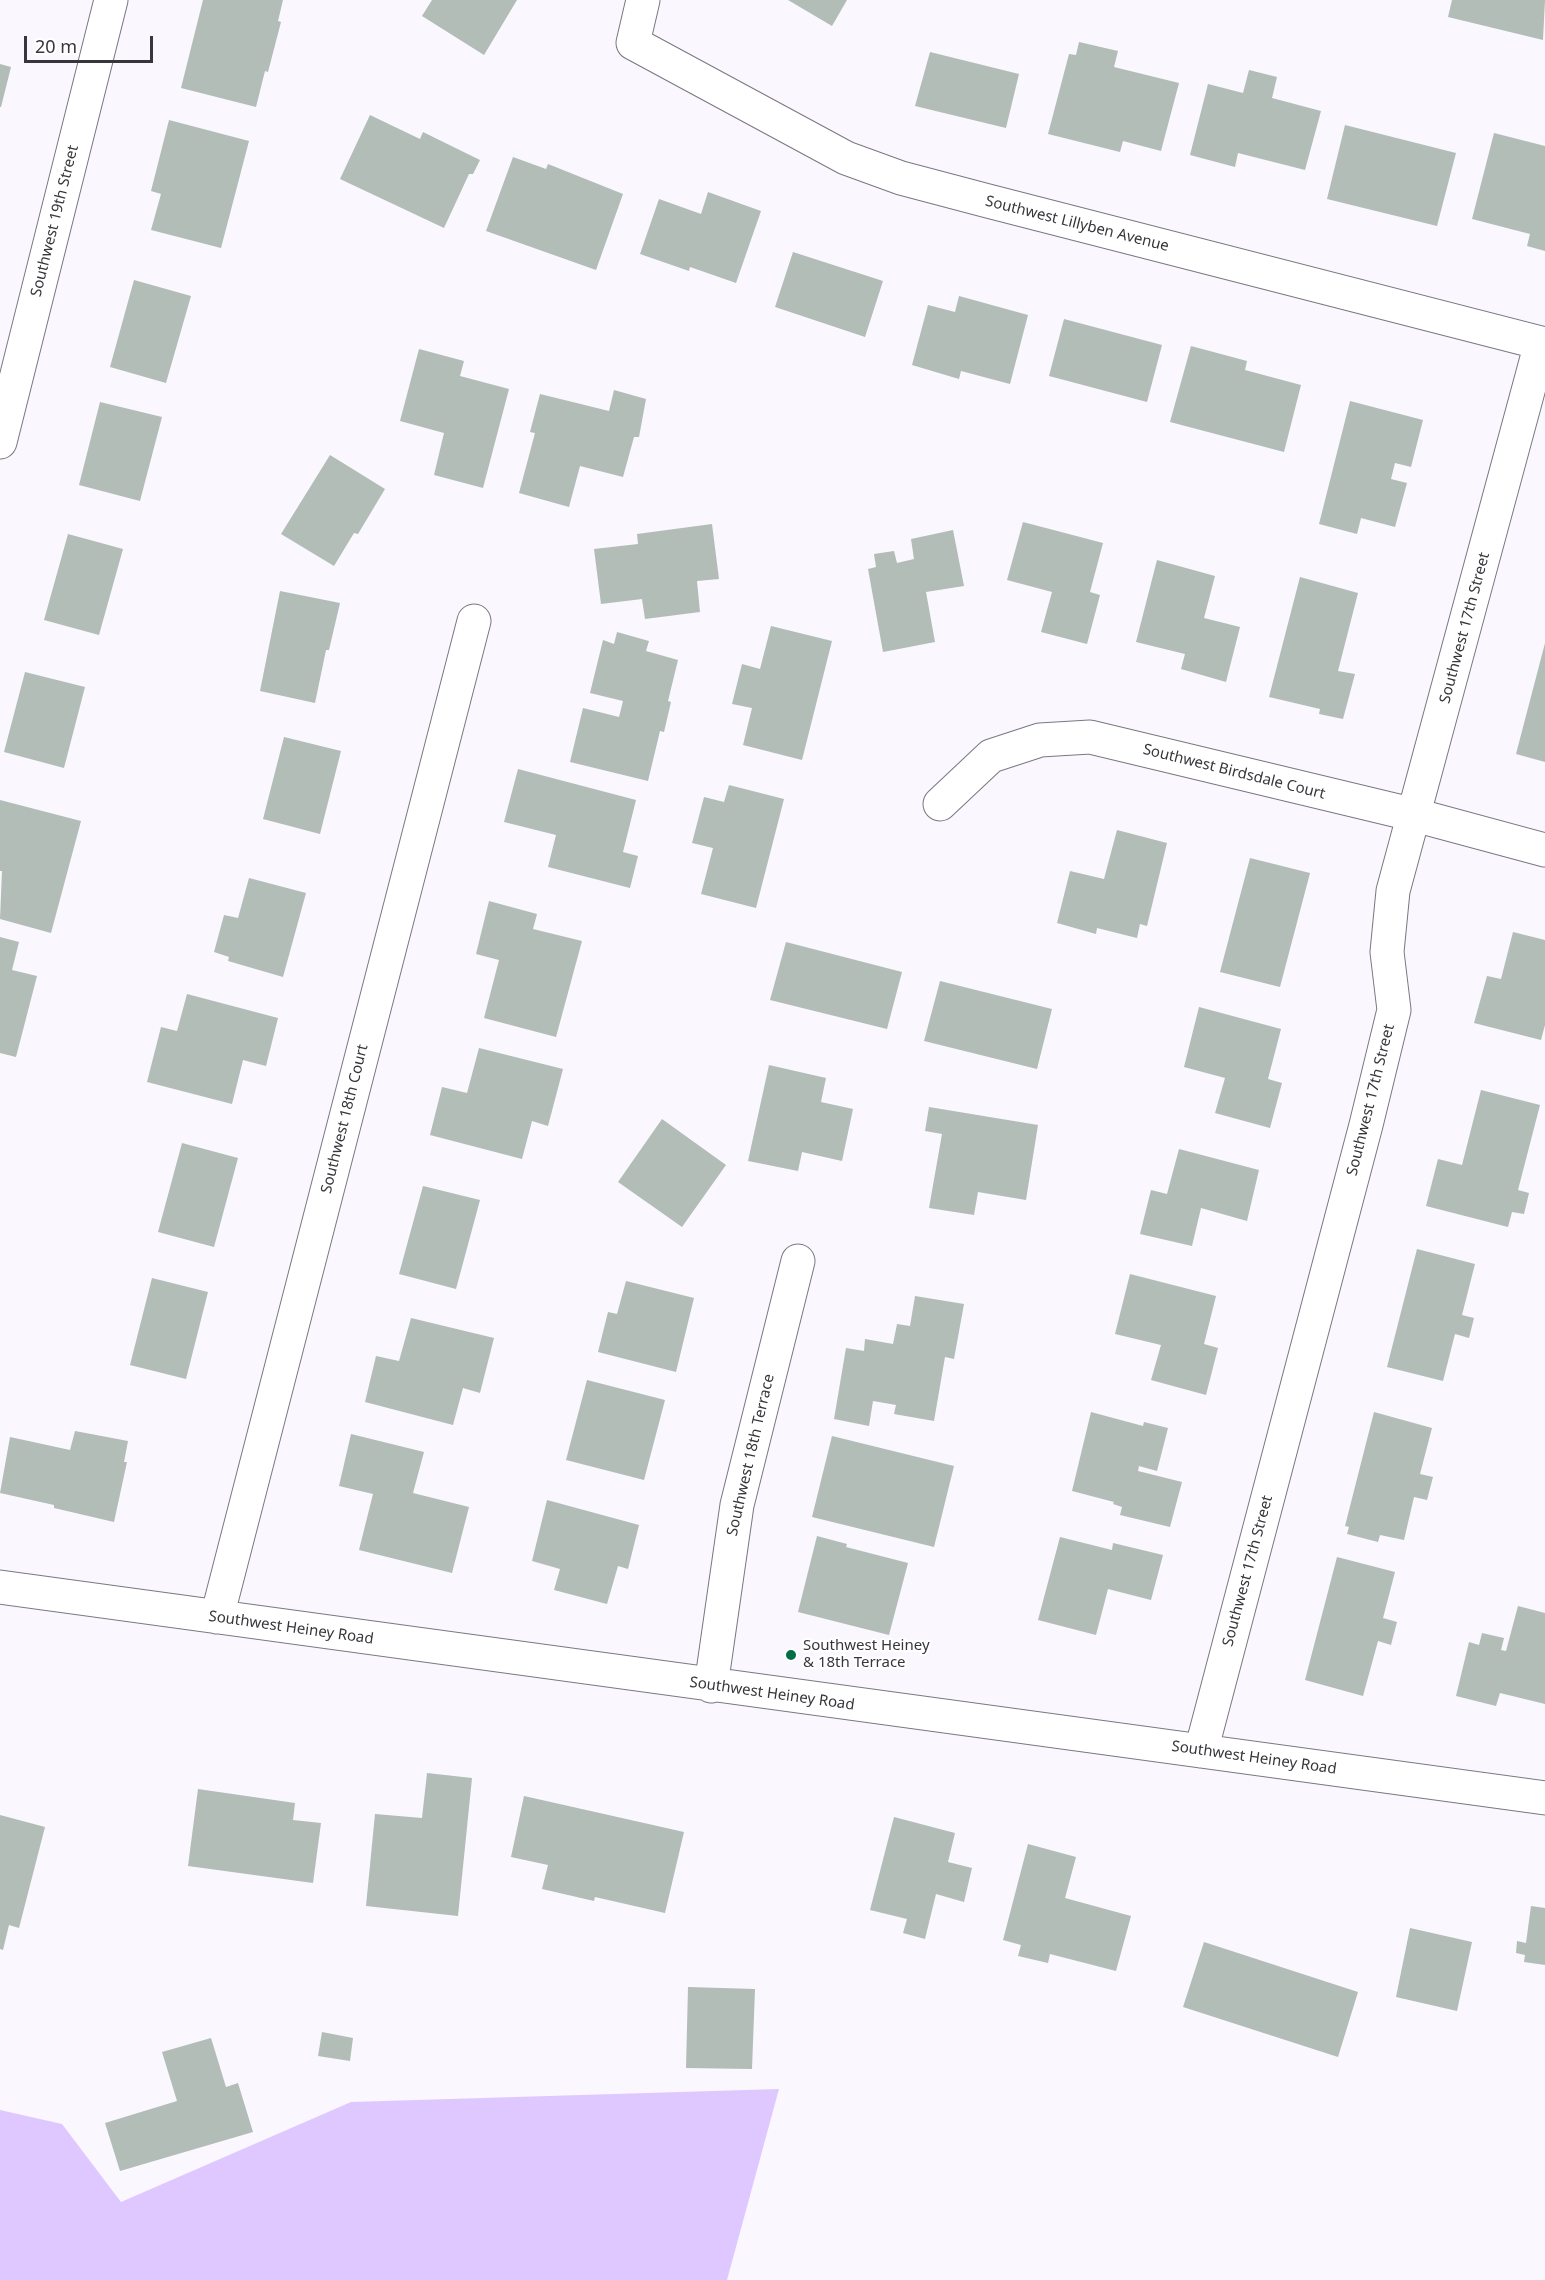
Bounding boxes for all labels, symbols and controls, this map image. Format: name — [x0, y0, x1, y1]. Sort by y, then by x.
scale bar — [27, 24, 156, 62]
text: 20 m — [35, 34, 77, 58]
street label: Southwest 19th Street — [27, 143, 83, 299]
street label: Southwest Lillyben Avenue — [983, 192, 1171, 256]
street label: Southwest 17th Street — [1436, 551, 1494, 705]
street label: Southwest Birdsdale Court — [1141, 741, 1327, 803]
street label: Southwest 17th Street — [1343, 1022, 1399, 1178]
street label: Southwest 18th Court — [318, 1043, 372, 1195]
street label: Southwest 18th Terrace — [724, 1372, 778, 1538]
street label: Southwest 17th Street — [1219, 1494, 1277, 1648]
street label: Southwest Heiney Road — [207, 1608, 375, 1648]
place label: Southwest Heiney & 18th Terrace — [803, 1637, 930, 1672]
marker: Southwest Heiney & 18th Terrace — [784, 1648, 798, 1662]
street label: Southwest Heiney Road — [688, 1674, 856, 1714]
street label: Southwest Heiney Road — [1170, 1738, 1338, 1778]

